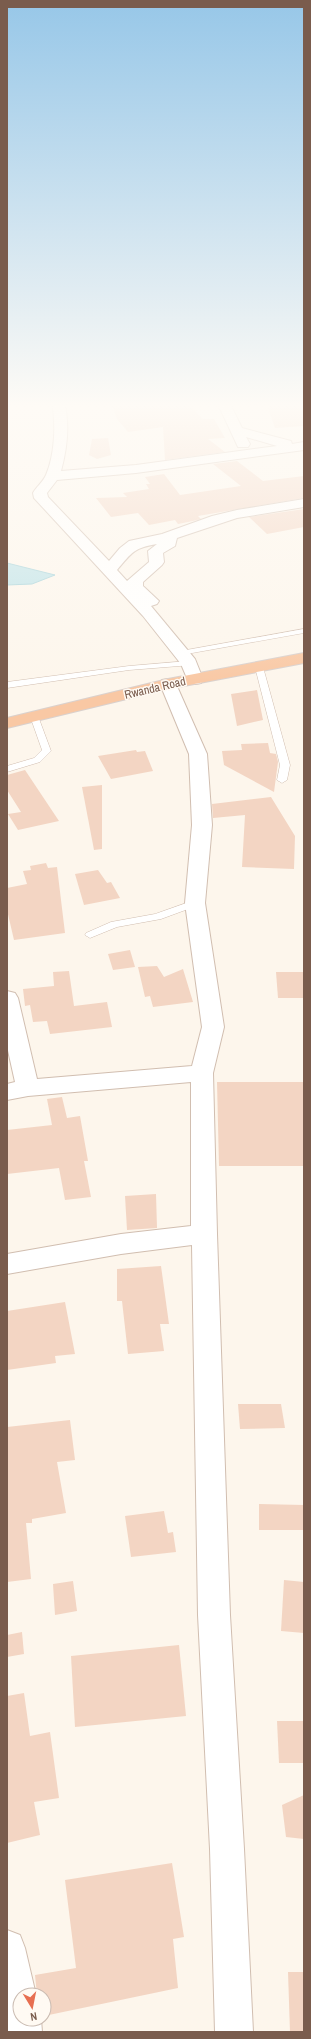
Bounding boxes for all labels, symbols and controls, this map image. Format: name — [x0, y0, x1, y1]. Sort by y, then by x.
street label: Rwanda Road — [123, 673, 187, 703]
north arrow — [12, 1987, 52, 2027]
text: N — [29, 2009, 38, 2024]

